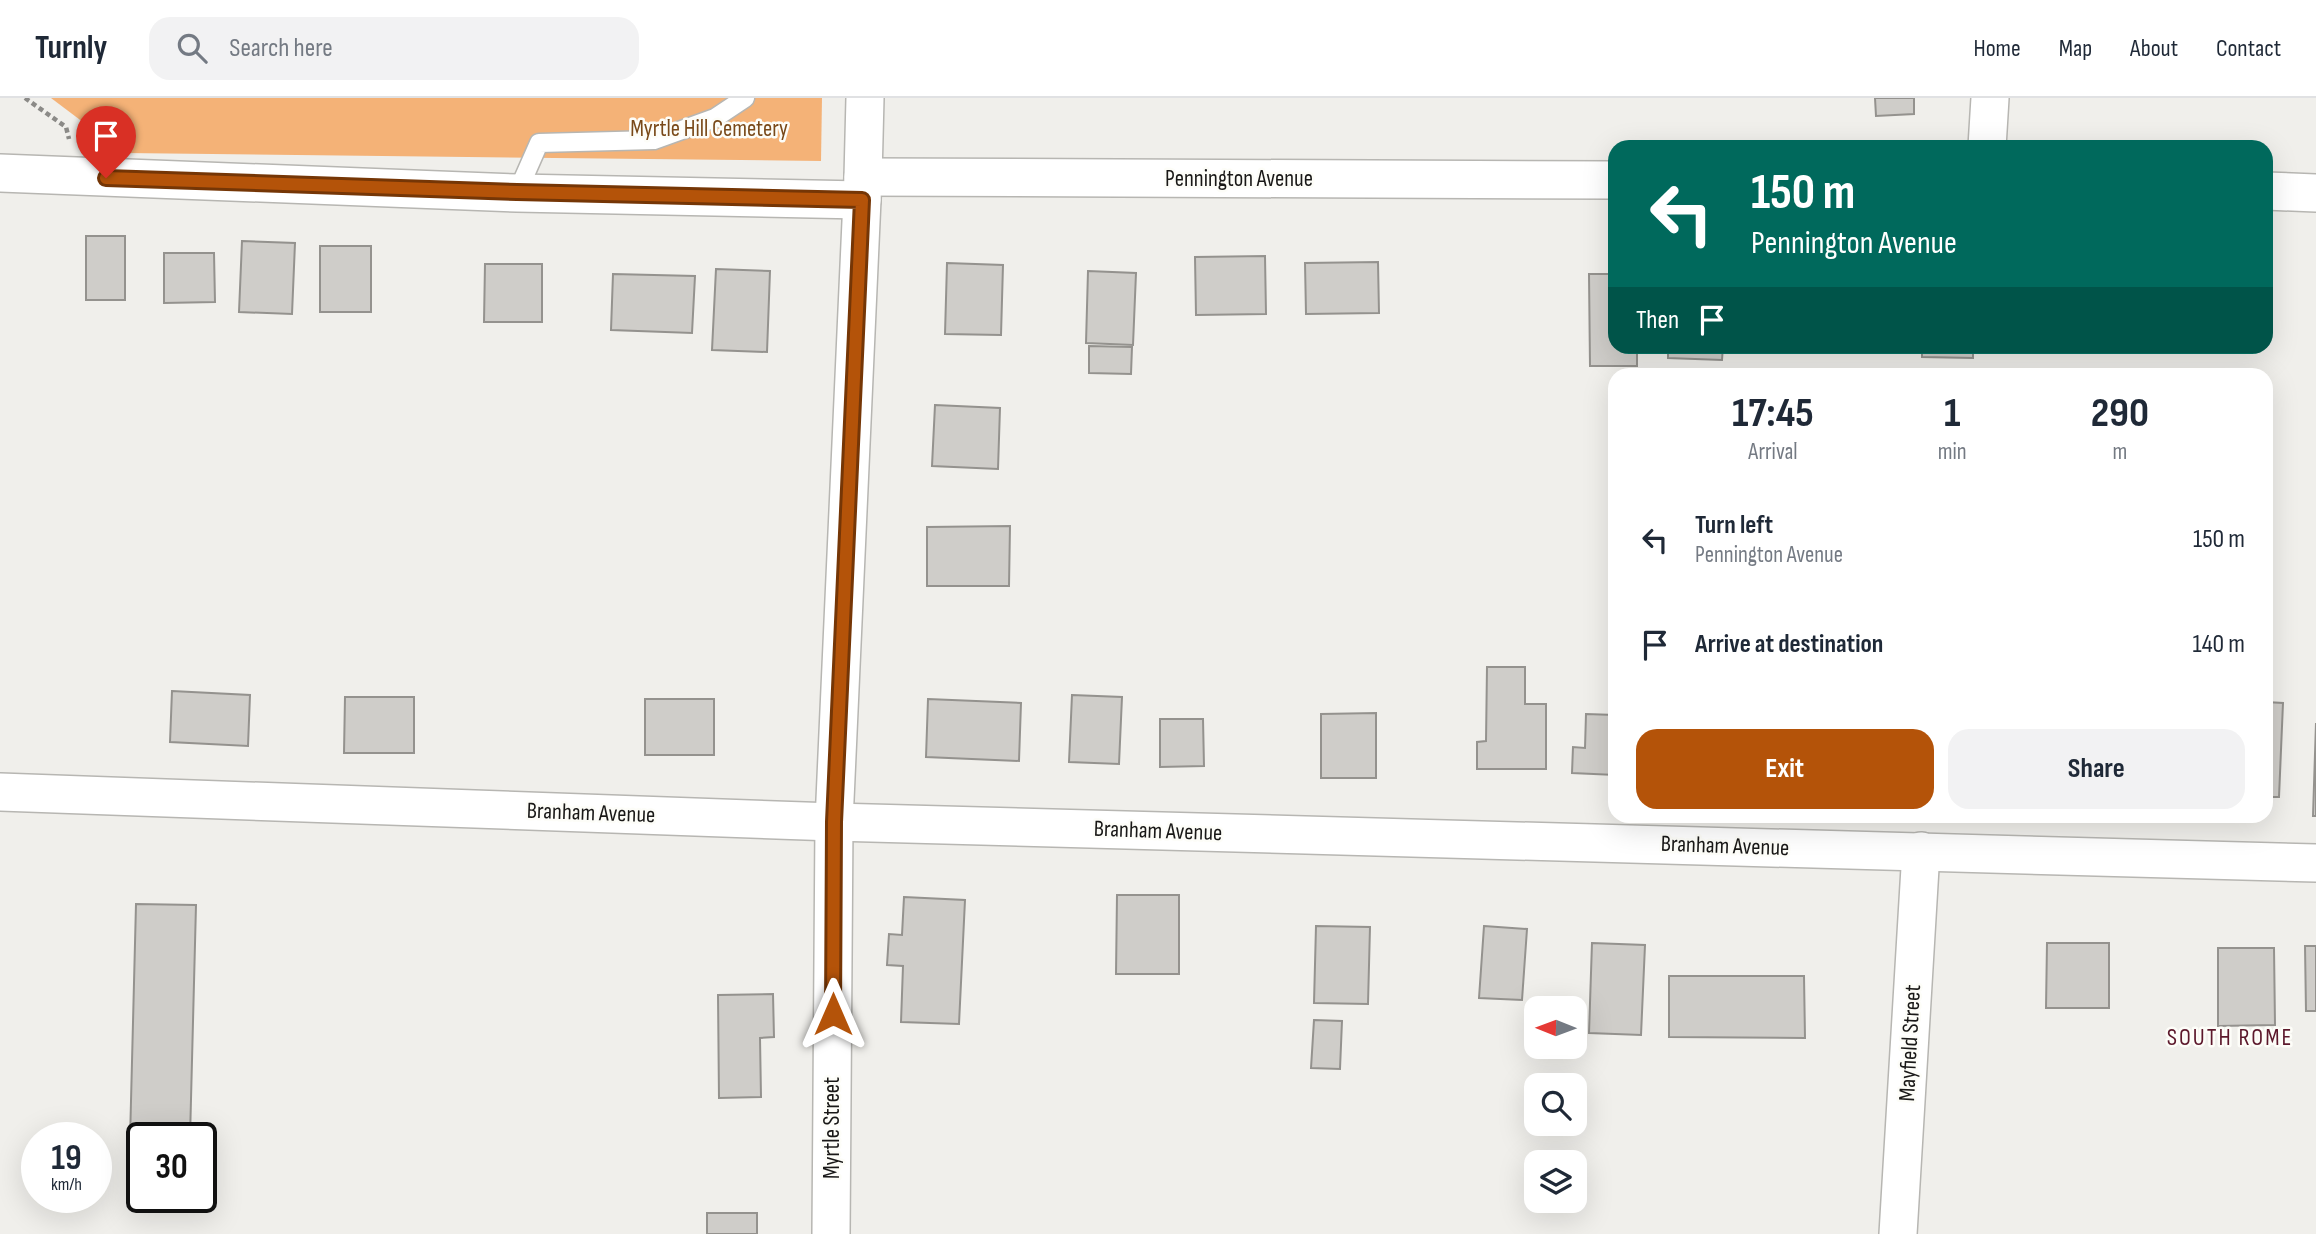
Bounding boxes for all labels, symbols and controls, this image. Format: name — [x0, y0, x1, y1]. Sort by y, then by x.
search box — [149, 17, 639, 80]
text: Turnly — [35, 28, 107, 68]
icon: search — [173, 29, 211, 67]
text: Search here — [229, 33, 333, 64]
text: Home — [1973, 34, 2021, 63]
text: Map — [2059, 34, 2092, 63]
text: About — [2130, 34, 2178, 63]
text: Contact — [2216, 34, 2281, 63]
pin — [76, 106, 136, 178]
park label: Myrtle Hill Cemetery — [630, 115, 788, 143]
icon: arrive — [87, 117, 125, 155]
text: 150 m — [1751, 164, 1855, 223]
street label: Pennington Avenue — [1165, 165, 1313, 193]
icon: left — [1636, 168, 1727, 259]
text: Pennington Avenue — [1751, 224, 1957, 263]
icon: arrive — [1693, 301, 1731, 339]
text: Then — [1636, 305, 1679, 336]
text: 17:45 — [1732, 388, 1814, 439]
text: 1 — [1944, 388, 1960, 439]
text: 290 — [2091, 388, 2149, 439]
text: Arrival — [1748, 438, 1798, 466]
text: min — [1938, 438, 1967, 466]
text: m — [2112, 438, 2127, 466]
text: Turn left — [1695, 510, 1773, 541]
icon: left — [1636, 521, 1674, 559]
text: 150 m — [2193, 524, 2245, 555]
text: Pennington Avenue — [1695, 541, 1843, 569]
icon: arrive — [1636, 626, 1674, 664]
text: Arrive at destination — [1695, 629, 1883, 660]
text: 140 m — [2193, 629, 2245, 660]
button: Exit — [1636, 729, 1934, 809]
button: Share — [1948, 729, 2245, 809]
street label: Branham Avenue — [526, 797, 656, 829]
street label: Branham Avenue — [1093, 815, 1223, 847]
street label: Branham Avenue — [1660, 830, 1790, 862]
position arrow — [796, 977, 870, 1051]
street label: Mayfield Street — [1893, 984, 1927, 1102]
north arrow — [1524, 996, 1587, 1059]
map controls — [1524, 996, 1587, 1213]
district label: SOUTH ROME — [2167, 1023, 2293, 1052]
button: search — [1524, 1073, 1587, 1136]
street label: Myrtle Street — [818, 1077, 846, 1179]
speed limit sign: 30 — [126, 1122, 217, 1213]
text: 19 — [51, 1137, 82, 1180]
button: layers — [1524, 1150, 1587, 1213]
text: km/h — [51, 1174, 82, 1195]

